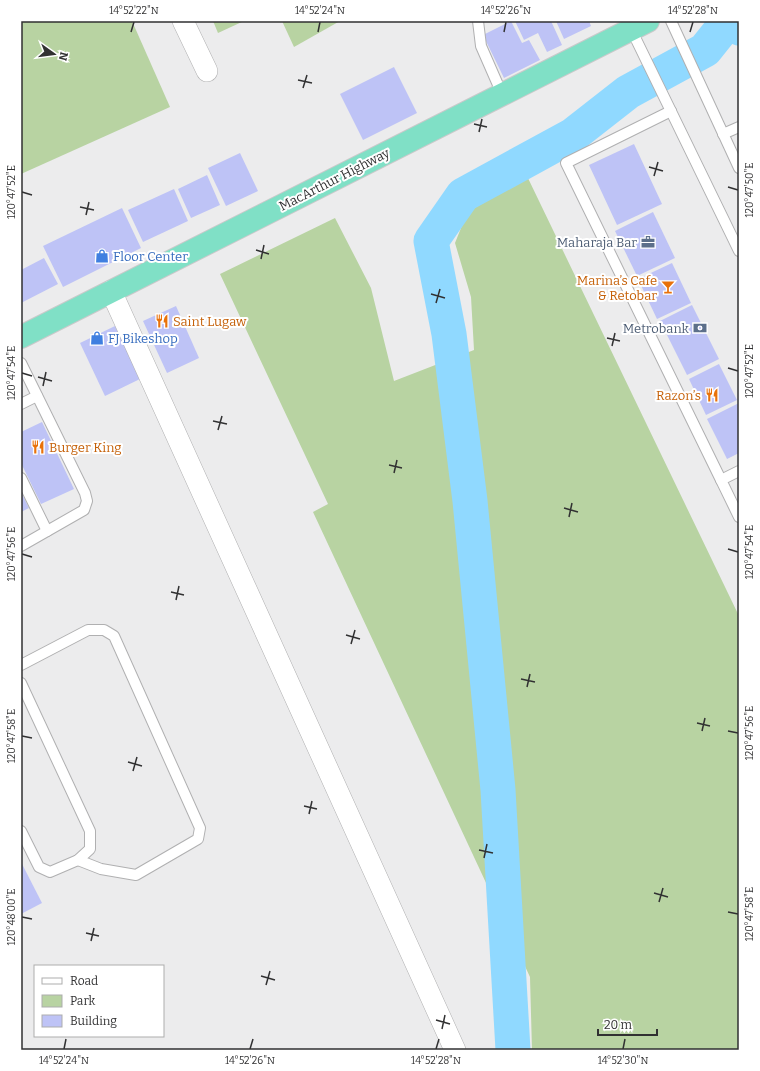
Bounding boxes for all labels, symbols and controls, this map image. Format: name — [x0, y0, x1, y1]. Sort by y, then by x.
text: 14°52'22"N — [109, 5, 159, 17]
text: 14°52'24"N — [295, 5, 345, 17]
text: 14°52'26"N — [481, 5, 531, 17]
text: 14°52'28"N — [668, 5, 718, 17]
north arrow — [34, 34, 74, 74]
text: N — [56, 51, 71, 62]
street label: MacArthur Highway — [277, 145, 392, 214]
text: 120°47'50"E — [744, 162, 756, 218]
text: 120°47'52"E — [6, 165, 18, 219]
office icon: Maharaja Bar — [640, 234, 656, 250]
place label: Maharaja Bar — [557, 235, 637, 250]
shop icon: Floor Center — [94, 248, 110, 264]
place label: Floor Center — [113, 249, 188, 264]
place label: Marina’s Cafe & Retobar — [577, 273, 657, 303]
bar icon: Marina’s Cafe & Retobar — [660, 279, 676, 295]
restaurant icon: Saint Lugaw — [154, 313, 170, 329]
place label: Saint Lugaw — [173, 314, 247, 329]
bank icon: Metrobank — [692, 320, 708, 336]
place label: Metrobank — [623, 321, 690, 336]
shop icon: FJ Bikeshop — [89, 330, 105, 346]
place label: FJ Bikeshop — [108, 331, 178, 346]
text: 120°47'52"E — [744, 344, 756, 398]
text: 120°47'54"E — [6, 346, 18, 400]
restaurant icon: Razon’s — [704, 387, 720, 403]
place label: Razon’s — [656, 388, 701, 403]
restaurant icon: Burger King — [30, 439, 46, 455]
place label: Burger King — [49, 440, 122, 455]
text: 120°47'54"E — [744, 525, 756, 579]
text: 120°47'56"E — [6, 527, 18, 581]
text: 120°47'56"E — [744, 706, 756, 760]
text: 120°47'58"E — [6, 709, 18, 763]
text: 120°47'58"E — [744, 887, 756, 941]
text: 120°48'00"E — [6, 889, 18, 946]
legend — [34, 965, 164, 1037]
text: Road — [70, 974, 98, 988]
text: Park — [70, 994, 96, 1008]
scale bar — [598, 1011, 657, 1037]
text: Building — [70, 1014, 117, 1028]
text: 20 m — [604, 1018, 633, 1032]
text: 14°52'24"N — [39, 1055, 89, 1067]
text: 14°52'26"N — [225, 1055, 275, 1067]
text: 14°52'28"N — [411, 1055, 461, 1067]
text: 14°52'30"N — [598, 1055, 648, 1067]

